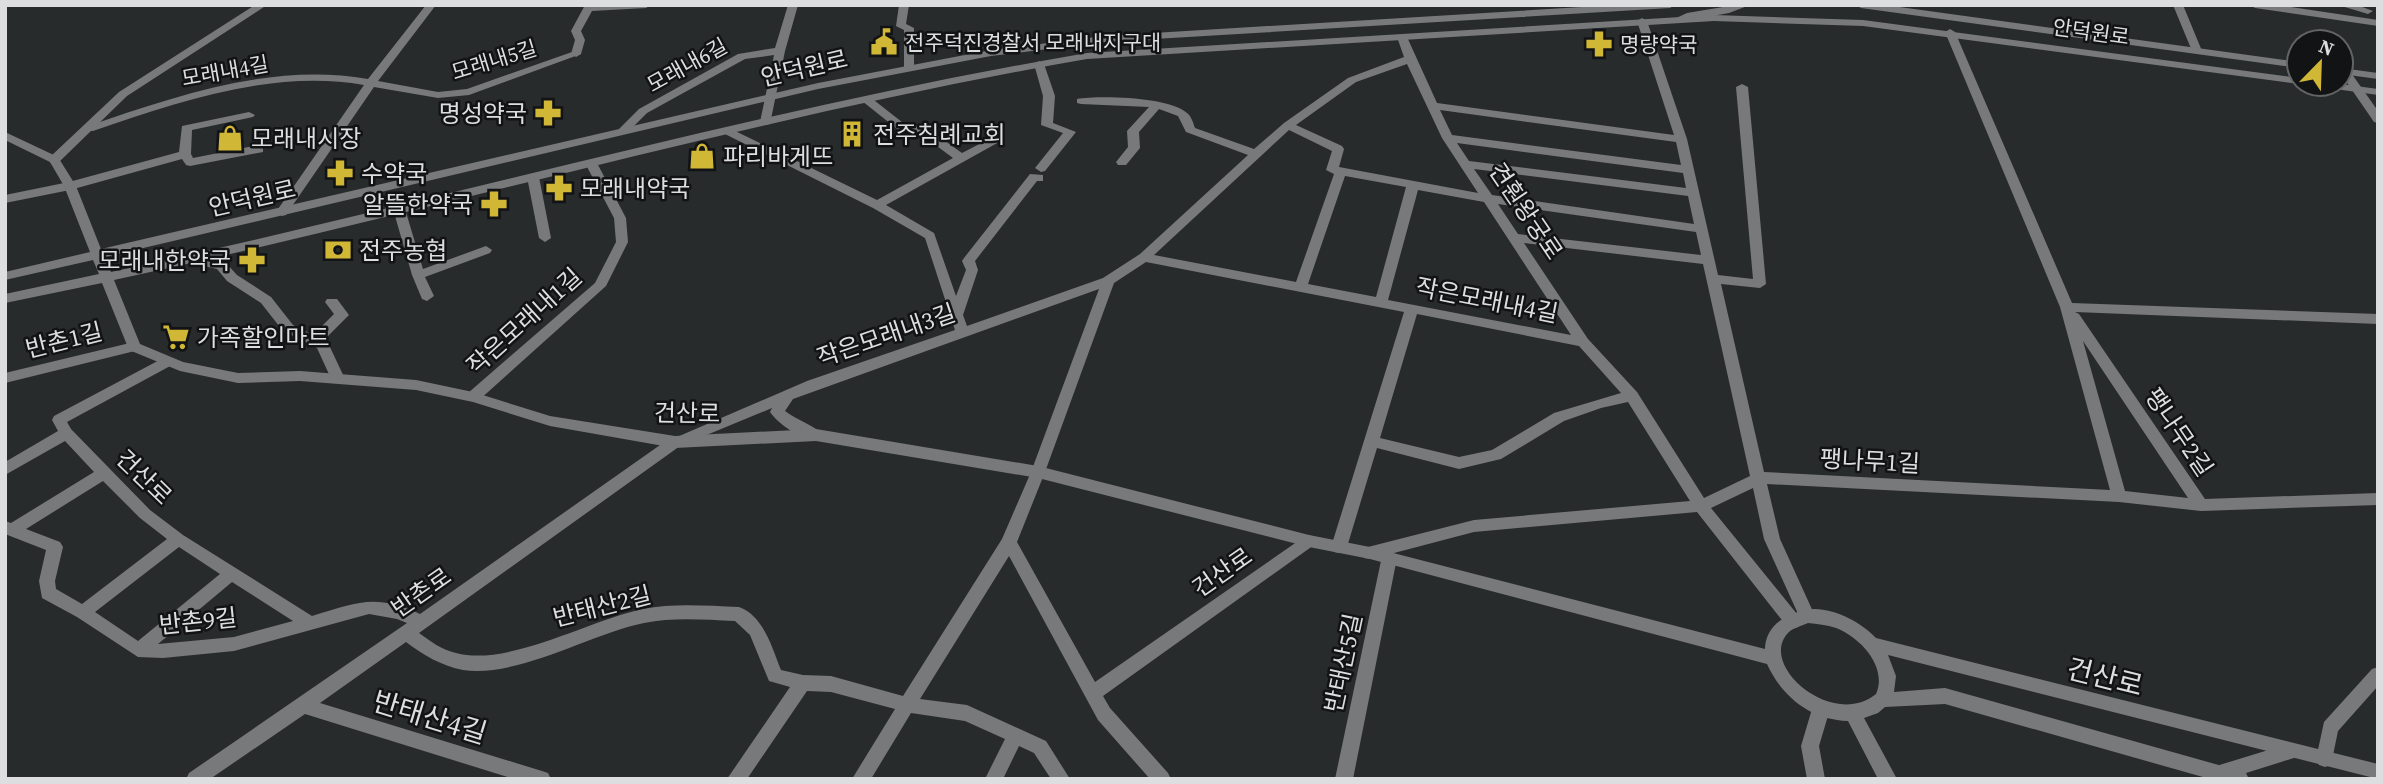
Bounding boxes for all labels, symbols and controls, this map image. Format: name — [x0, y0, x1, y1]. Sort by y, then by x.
street label: 안덕원로 — [2051, 12, 2131, 52]
public building icon: 전주덕진경찰서 모래내지구대 — [869, 27, 899, 57]
place label: 전주덕진경찰서 모래내지구대 — [905, 28, 1161, 57]
north arrow — [2285, 28, 2355, 98]
pharmacy icon: 명량약국 — [1584, 29, 1614, 59]
place label: 명량약국 — [1620, 30, 1697, 59]
street label: 모래내6길 — [642, 31, 732, 99]
street label: 모래내5길 — [448, 33, 540, 87]
text: N — [2315, 33, 2338, 62]
street label: 안덕원로 — [757, 42, 851, 94]
street label: 모래내4길 — [179, 49, 271, 93]
place label: 명성약국 — [439, 97, 527, 130]
pharmacy icon: 명성약국 — [533, 98, 563, 128]
place label: 전주침례교회 — [873, 118, 1005, 151]
building icon: 전주침례교회 — [837, 119, 867, 149]
place label: 모래내시장 — [251, 122, 361, 155]
shop icon: 모래내시장 — [215, 123, 245, 153]
place label: 파리바게뜨 — [723, 140, 833, 173]
shop icon: 파리바게뜨 — [687, 141, 717, 171]
street label: 견훤왕궁로 — [1481, 156, 1571, 266]
place label: 수약국 — [361, 157, 427, 190]
pharmacy icon: 수약국 — [325, 158, 355, 188]
street label: 안덕원로 — [205, 172, 299, 224]
place label: 모래내약국 — [580, 172, 690, 205]
pharmacy icon: 모래내약국 — [544, 173, 574, 203]
place label: 알뜰한약국 — [363, 188, 473, 221]
pharmacy icon: 알뜰한약국 — [479, 189, 509, 219]
place label: 전주농협 — [359, 234, 447, 267]
bank icon: 전주농협 — [323, 235, 353, 265]
place label: 모래내한약국 — [99, 244, 231, 277]
pharmacy icon: 모래내한약국 — [237, 245, 267, 275]
street label: 작은모래내1길 — [459, 260, 589, 382]
street label: 작은모래내4길 — [1413, 270, 1561, 330]
street label: 작은모래내3길 — [812, 296, 960, 374]
street label: 반촌1길 — [22, 315, 106, 365]
place label: 가족할인마트 — [197, 321, 329, 354]
supermarket icon: 가족할인마트 — [161, 322, 191, 352]
street label: 팽나무2길 — [2137, 381, 2221, 483]
street label: 건산로 — [654, 396, 720, 430]
street label: 건산로 — [109, 442, 179, 512]
street label: 팽나무1길 — [1819, 442, 1921, 480]
street label: 건산로 — [1185, 539, 1259, 605]
street label: 반촌로 — [384, 559, 458, 625]
street label: 반태산2길 — [549, 578, 655, 634]
street label: 반촌9길 — [157, 601, 239, 641]
street label: 반태산5길 — [1316, 611, 1370, 715]
street label: 건산로 — [2063, 649, 2147, 705]
street label: 반태산4길 — [368, 682, 492, 752]

